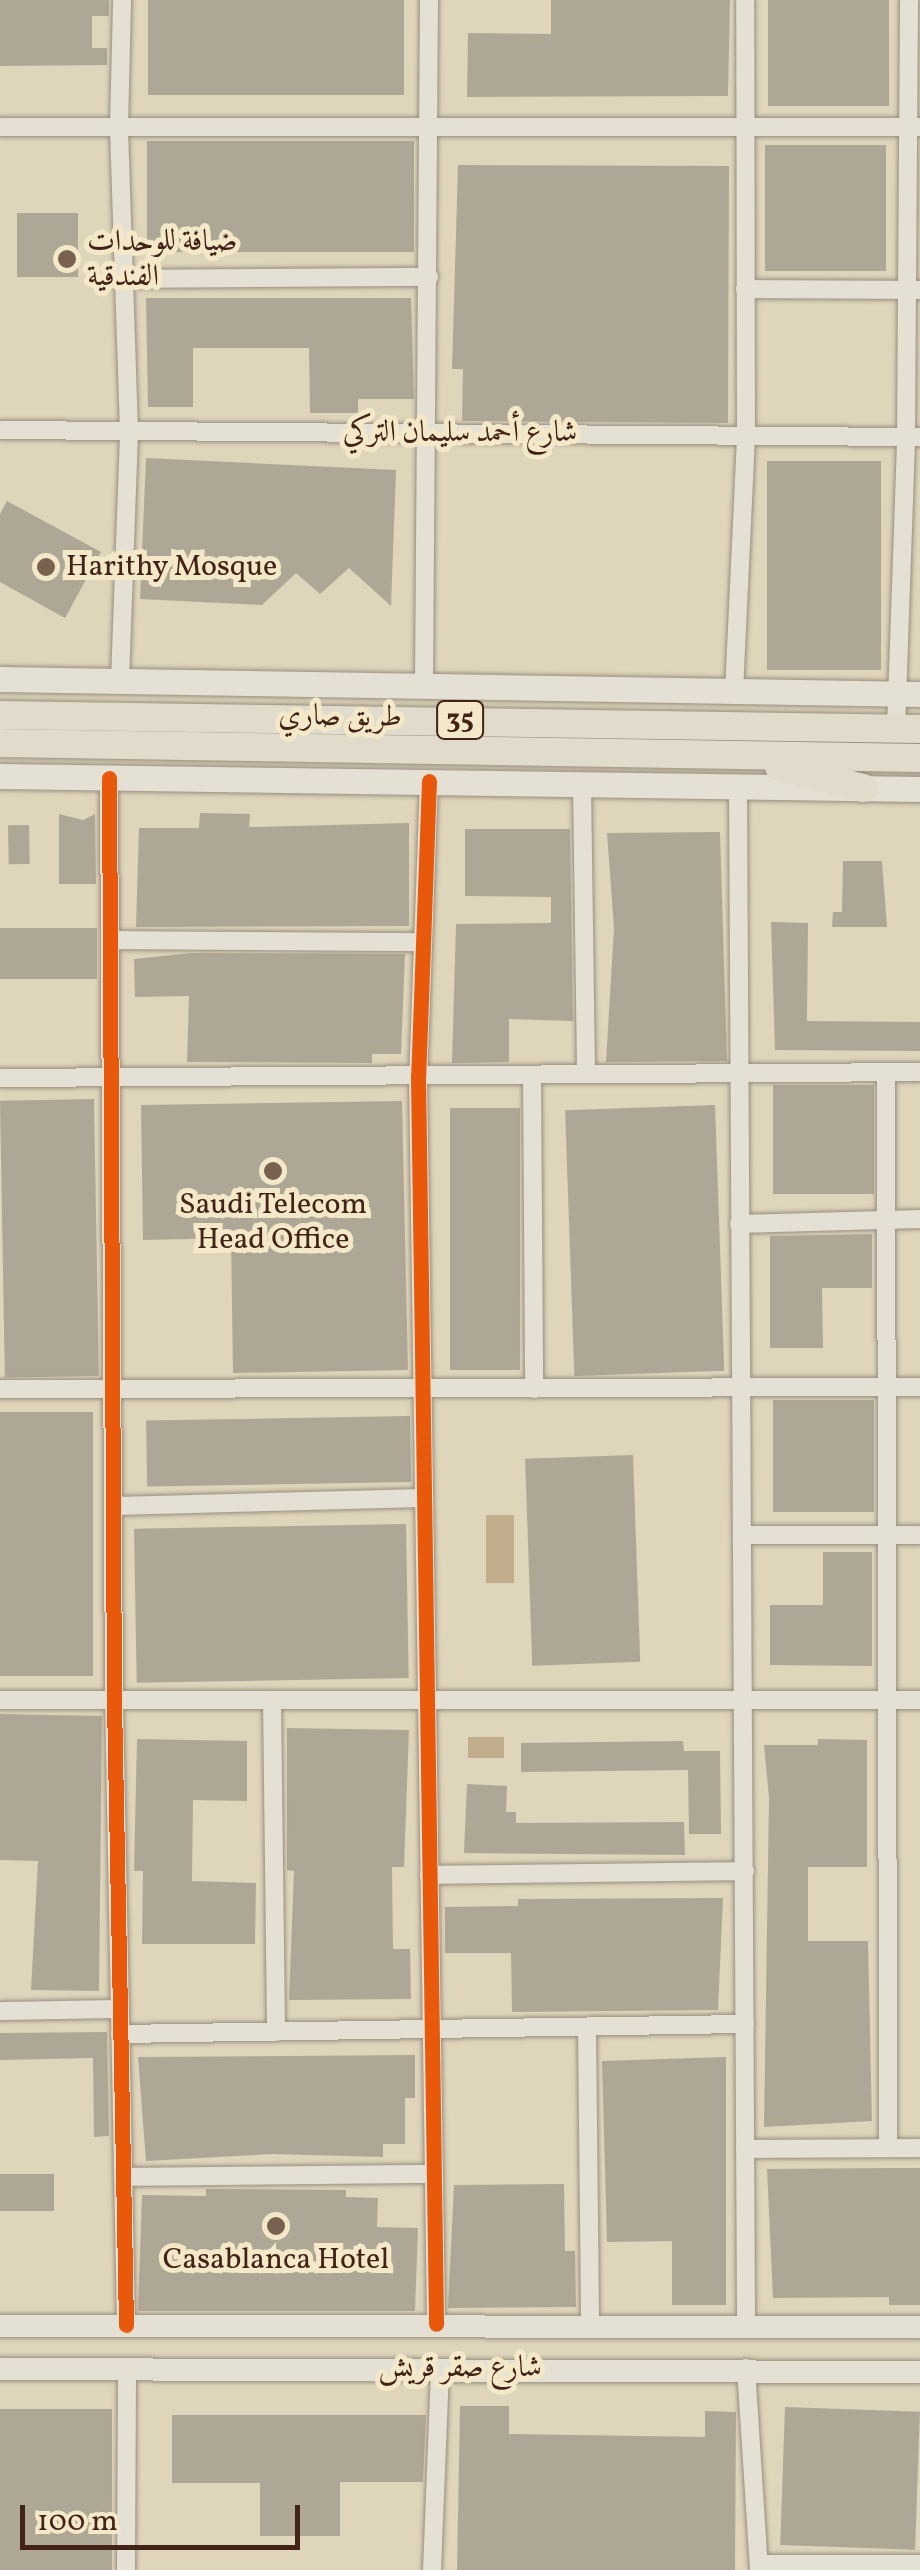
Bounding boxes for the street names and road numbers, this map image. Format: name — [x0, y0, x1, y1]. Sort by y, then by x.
street label: شارع أحمد سليمان التركي — [343, 415, 577, 451]
road number: 35 — [435, 697, 485, 743]
street label: طريق صاري — [278, 698, 402, 736]
street label: شارع صقر قريش — [378, 2350, 542, 2386]

